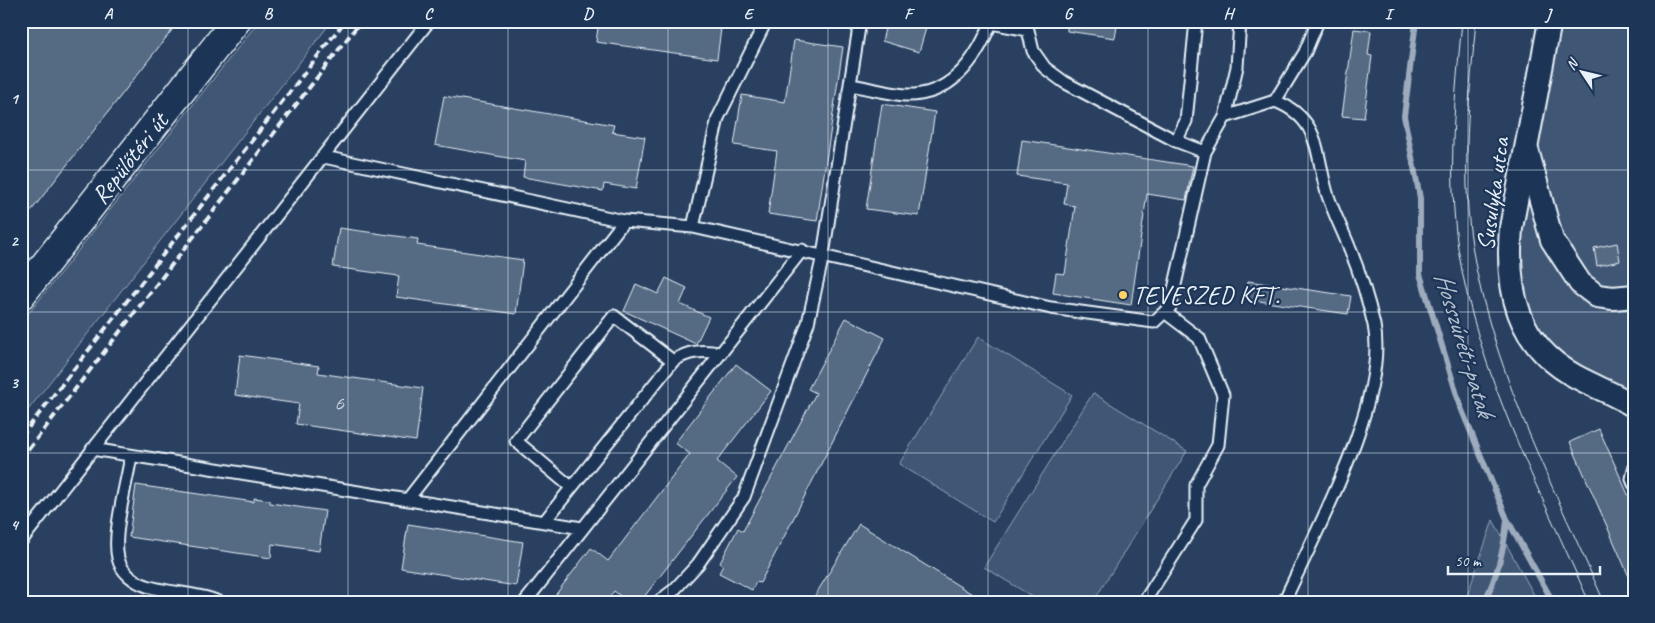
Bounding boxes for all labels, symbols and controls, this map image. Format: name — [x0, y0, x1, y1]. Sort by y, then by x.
text: A — [104, 4, 114, 24]
text: B — [264, 4, 274, 24]
text: C — [424, 4, 434, 24]
text: D — [583, 4, 594, 24]
text: E — [744, 4, 755, 24]
text: F — [904, 4, 915, 24]
text: G — [1064, 4, 1074, 24]
text: H — [1223, 4, 1235, 24]
text: I — [1385, 4, 1395, 24]
text: J — [1544, 4, 1553, 24]
north arrow — [1558, 48, 1608, 98]
text: N — [1562, 54, 1583, 73]
text: 1 — [10, 89, 19, 109]
street label: Repülőtéri út — [84, 105, 177, 211]
street label: Susulyka utca — [1469, 134, 1517, 253]
text: 2 — [10, 231, 19, 251]
water label: Hosszúréti-patak — [1427, 268, 1504, 425]
place label: TEVESZED KFT. — [1133, 280, 1281, 312]
marker: TEVESZED KFT. — [1117, 289, 1129, 301]
text: 3 — [10, 373, 19, 393]
house number: 6 — [334, 389, 345, 417]
text: 4 — [10, 515, 19, 535]
scale bar — [1448, 543, 1600, 575]
text: 50 m — [1455, 552, 1482, 571]

